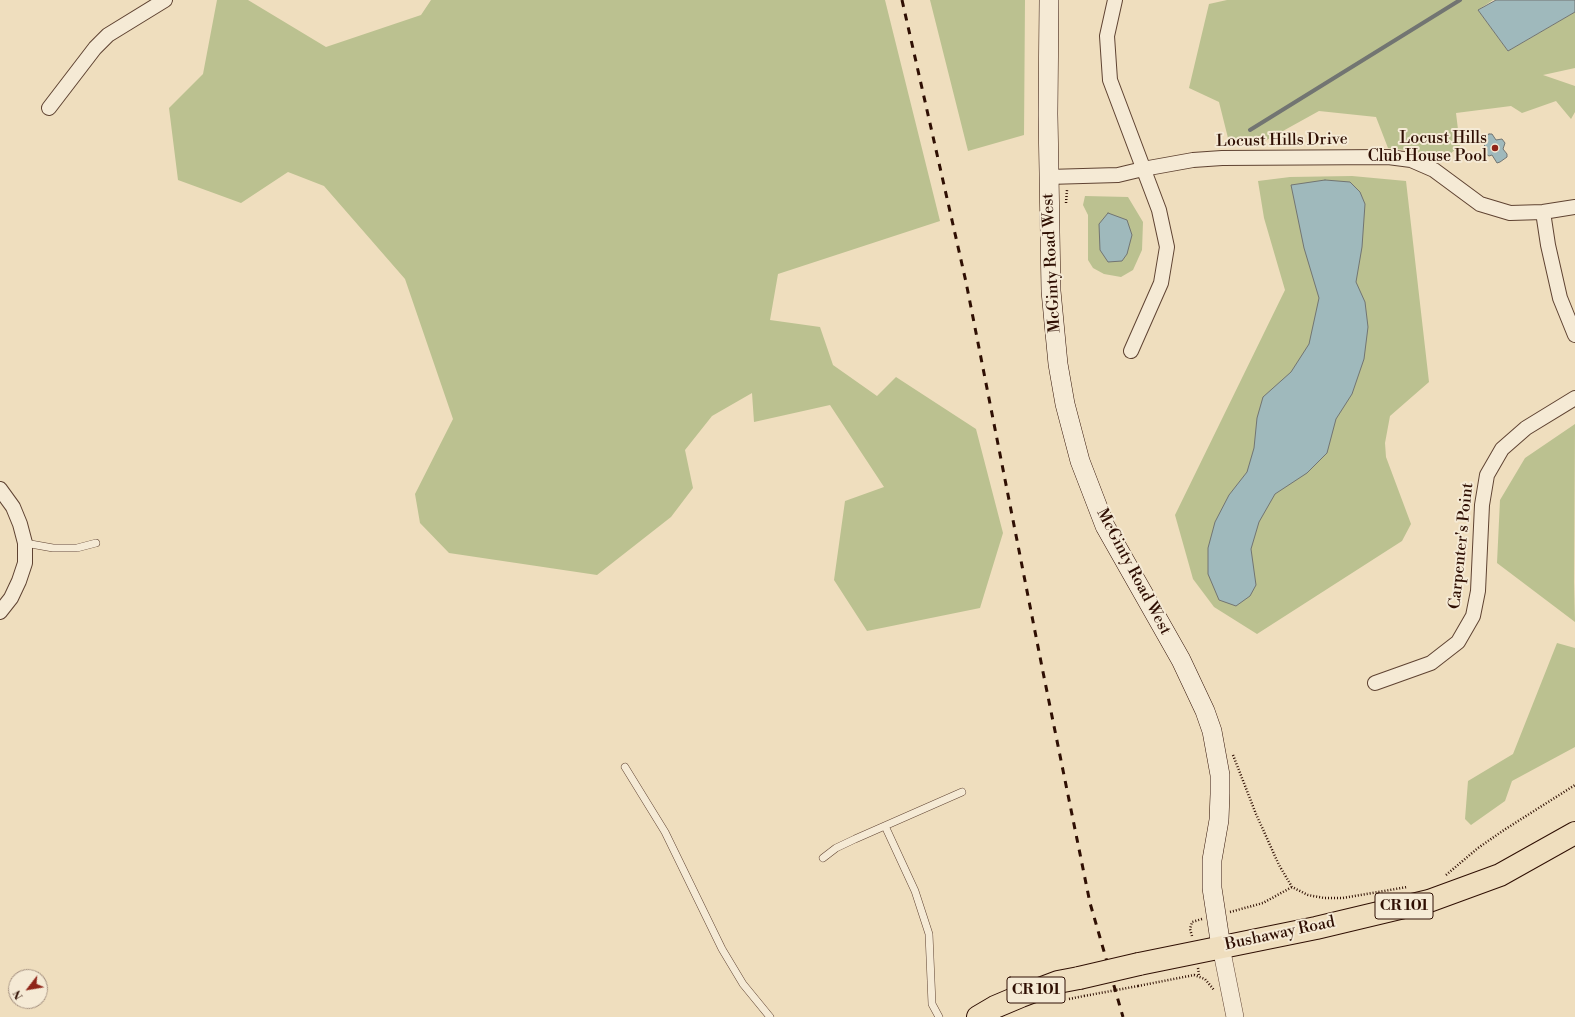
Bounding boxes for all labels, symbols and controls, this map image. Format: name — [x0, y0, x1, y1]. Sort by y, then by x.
place label: Locust Hills Club House Pool — [1368, 129, 1487, 167]
street label: Locust Hills Drive — [1216, 130, 1348, 152]
marker: Locust Hills Club House Pool — [1490, 143, 1500, 153]
street label: McGinty Road West — [1039, 192, 1065, 334]
street label: Carpenter's Point — [1446, 482, 1478, 610]
street label: McGinty Road West — [1092, 506, 1174, 638]
road number: CR 101 — [1375, 893, 1433, 919]
street label: Bushaway Road — [1223, 913, 1337, 955]
north arrow — [8, 969, 48, 1009]
road number: CR 101 — [1007, 977, 1065, 1003]
text: N — [10, 987, 27, 1002]

